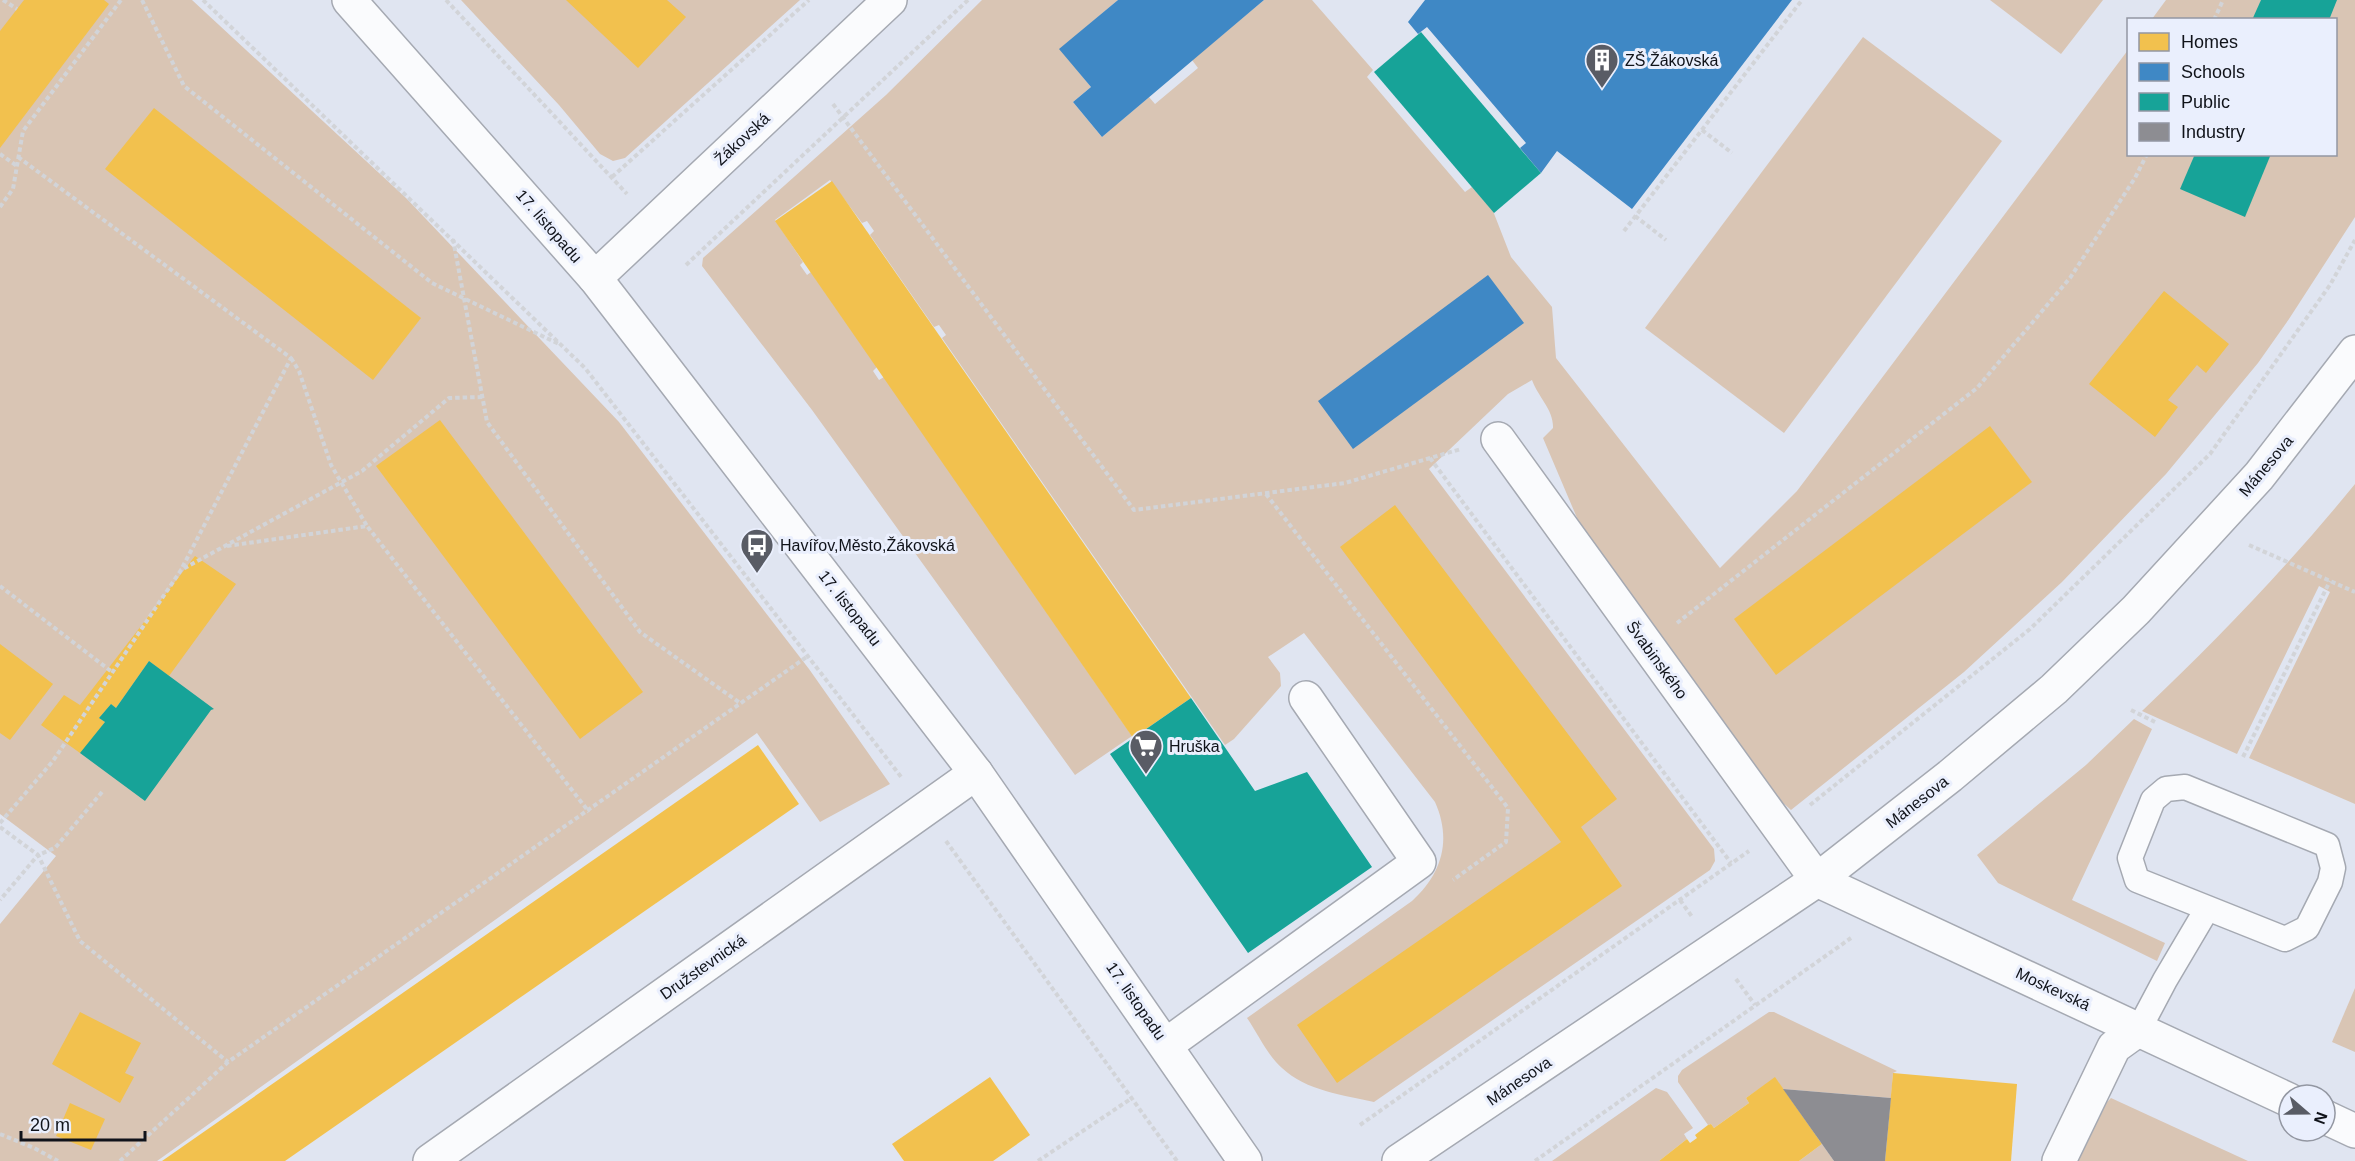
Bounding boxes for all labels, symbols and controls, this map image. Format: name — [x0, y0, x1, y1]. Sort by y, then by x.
legend — [2127, 18, 2337, 156]
text: Homes — [2181, 32, 2238, 52]
building icon: ZŠ Žákovská — [1584, 42, 1620, 89]
place label: ZŠ Žákovská — [1625, 51, 1718, 69]
text: Schools — [2181, 62, 2245, 82]
text: Public — [2181, 92, 2230, 112]
street label: Žákovská — [710, 109, 773, 169]
text: Industry — [2181, 122, 2245, 142]
street label: 17. listopadu — [513, 186, 585, 266]
street label: Mánesova — [2236, 432, 2296, 500]
bus stop icon: Havířov,Město,Žákovská — [739, 527, 775, 574]
place label: Havířov,Město,Žákovská — [780, 536, 955, 554]
street label: 17. listopadu — [815, 567, 885, 649]
street label: Švabinského — [1623, 617, 1692, 702]
supermarket icon: Hruška — [1128, 728, 1164, 775]
place label: Hruška — [1169, 738, 1220, 755]
street label: Mánesova — [1883, 773, 1951, 831]
street label: Družstevnická — [657, 931, 749, 1003]
street label: 17. listopadu — [1103, 959, 1169, 1043]
street label: Moskevská — [2013, 964, 2093, 1014]
street label: Mánesova — [1484, 1053, 1554, 1109]
north arrow — [2277, 1083, 2337, 1143]
scale bar — [21, 1104, 146, 1142]
text: N — [2311, 1110, 2331, 1126]
text: 20 m — [30, 1115, 70, 1135]

